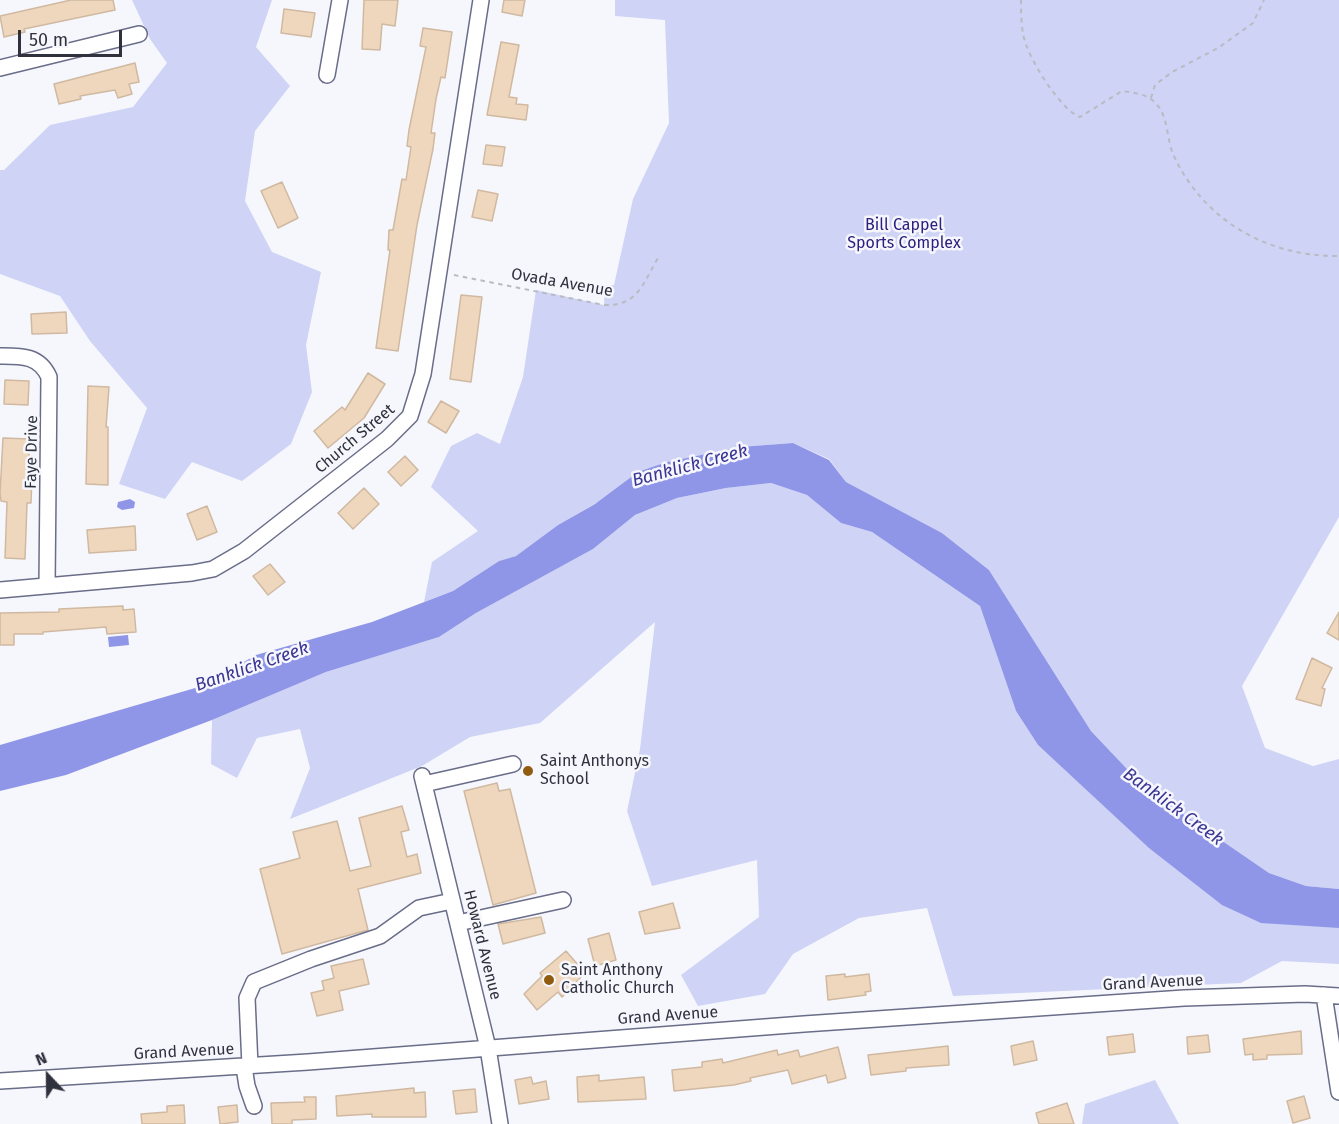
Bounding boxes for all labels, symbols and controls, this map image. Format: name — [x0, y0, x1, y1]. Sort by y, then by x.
scale bar — [21, 18, 124, 56]
text: 50 m — [29, 29, 68, 51]
park label: Bill Cappel Sports Complex — [847, 216, 961, 254]
street label: Ovada Avenue — [510, 265, 614, 301]
street label: Church Street — [311, 400, 399, 478]
street label: Faye Drive — [22, 415, 42, 489]
water label: Banklick Creek — [630, 440, 750, 492]
water label: Banklick Creek — [192, 637, 312, 697]
place label: Saint Anthonys School — [540, 752, 649, 790]
water label: Banklick Creek — [1119, 763, 1227, 851]
marker: Saint Anthonys School — [521, 764, 535, 778]
street label: Howard Avenue — [459, 888, 505, 1002]
place label: Saint Anthony Catholic Church — [561, 961, 674, 999]
street label: Grand Avenue — [1102, 971, 1204, 995]
marker: Saint Anthony Catholic Church — [542, 973, 556, 987]
street label: Grand Avenue — [617, 1003, 719, 1029]
street label: Grand Avenue — [133, 1040, 235, 1064]
north arrow — [18, 1046, 78, 1106]
text: N — [33, 1048, 50, 1070]

